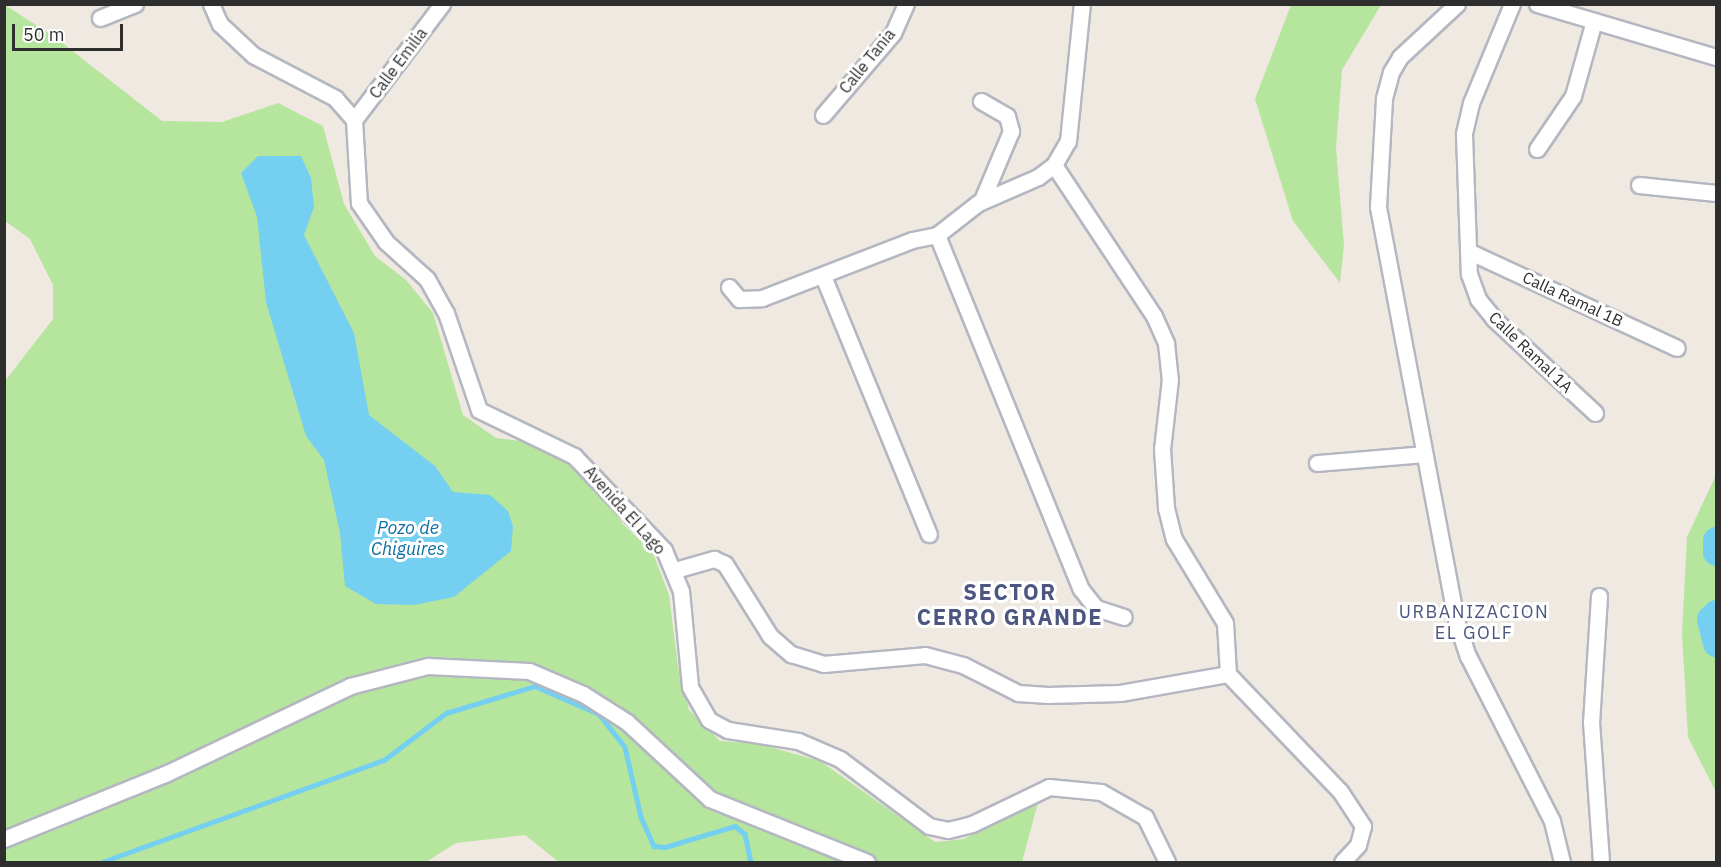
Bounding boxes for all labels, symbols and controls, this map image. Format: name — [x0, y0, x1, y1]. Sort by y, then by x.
scale bar — [15, 12, 126, 50]
text: 50 m — [23, 23, 65, 46]
street label: Calle Emilia — [365, 24, 431, 102]
street label: Calle Tania — [835, 25, 899, 97]
street label: Calla Ramal 1B — [1520, 267, 1626, 331]
street label: Calle Ramal 1A — [1485, 307, 1577, 397]
street label: Avenida El Lago — [580, 462, 670, 558]
water label: Pozo de Chiguires — [371, 518, 445, 560]
district label: SECTOR CERRO GRANDE — [917, 578, 1103, 630]
district label: URBANIZACION EL GOLF — [1399, 602, 1549, 644]

